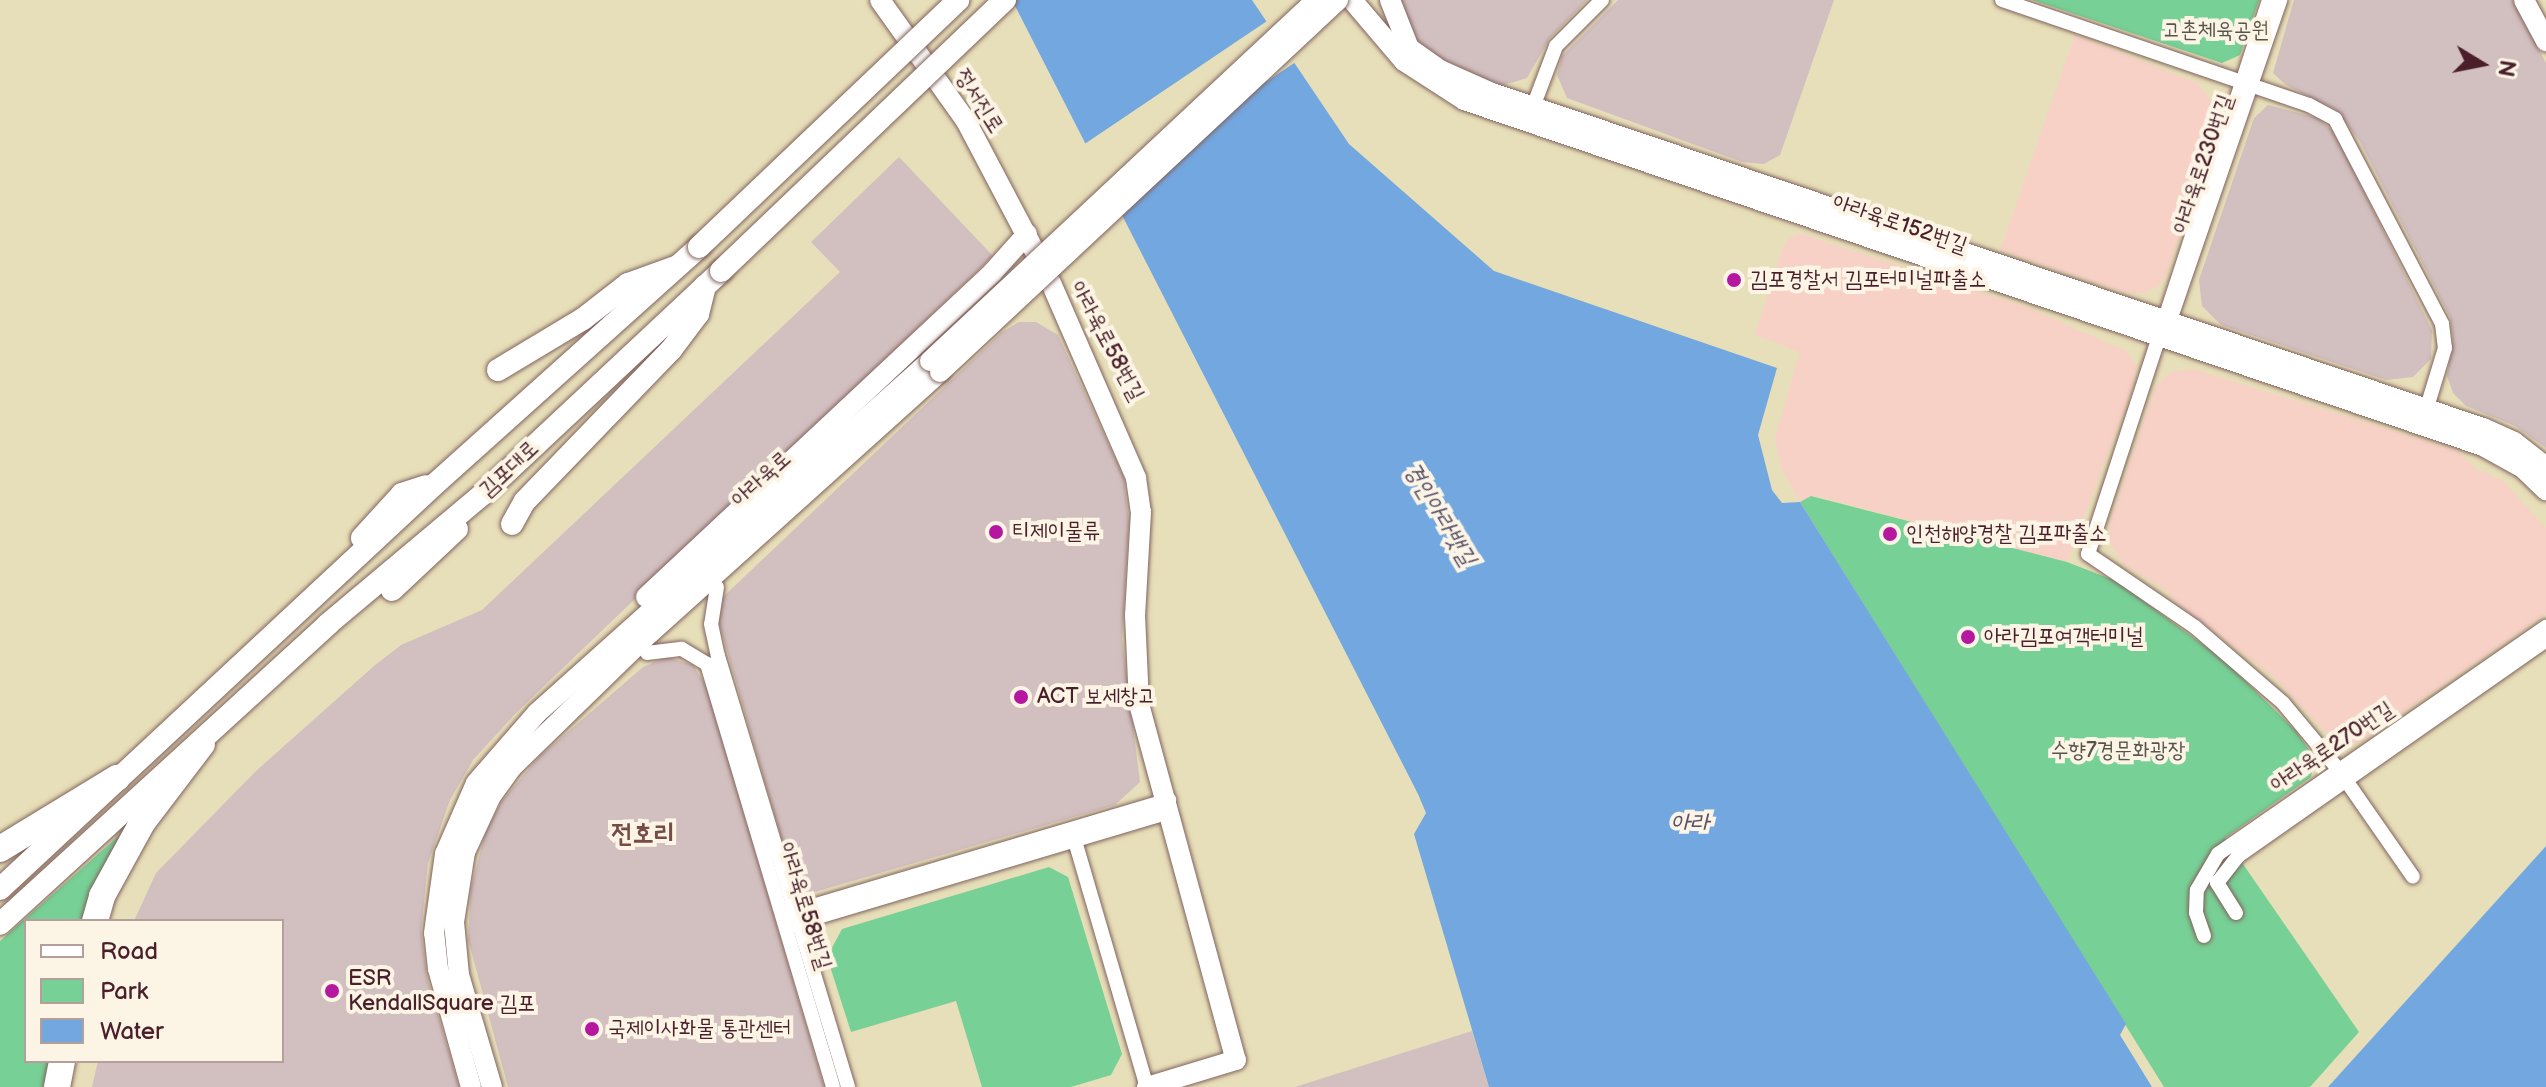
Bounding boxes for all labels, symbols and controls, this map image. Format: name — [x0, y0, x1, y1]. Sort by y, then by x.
park label: 고촌체육공원 — [2163, 18, 2269, 44]
north arrow — [2442, 24, 2522, 104]
text: N — [2491, 58, 2521, 79]
street label: 정서진로 — [949, 64, 1009, 138]
street label: 아라육로230번길 — [2167, 91, 2239, 237]
street label: 아라육로152번길 — [1829, 189, 1971, 259]
place label: 김포경찰서 김포터미널파출소 — [1750, 267, 1986, 293]
marker: 김포경찰서 김포터미널파출소 — [1725, 271, 1743, 289]
street label: 아라육로58번길 — [1064, 277, 1150, 405]
street label: 김포대로 — [474, 435, 544, 503]
street label: 아라육로 — [726, 445, 796, 513]
water label: 경인아라뱃길 — [1398, 457, 1482, 571]
place label: 티제이물류 — [1012, 519, 1101, 545]
place label: 인천해양경찰 김포파출소 — [1906, 521, 2107, 547]
marker: 티제이물류 — [987, 523, 1005, 541]
marker: 인천해양경찰 김포파출소 — [1881, 525, 1899, 543]
place label: 아라김포여객터미널 — [1984, 624, 2143, 650]
marker: 아라김포여객터미널 — [1959, 628, 1977, 646]
place label: ACT 보세창고 — [1037, 684, 1155, 710]
marker: ACT 보세창고 — [1012, 688, 1030, 706]
street label: 아라육로270번길 — [2265, 696, 2399, 798]
park label: 수향7경문화광장 — [2051, 738, 2185, 764]
water label: 아라 — [1671, 809, 1709, 837]
district label: 전호리 — [612, 819, 674, 851]
street label: 아라육로58번길 — [773, 839, 837, 973]
legend — [24, 919, 284, 1063]
text: Road — [100, 937, 158, 966]
place label: ESR KendallSquare 김포 — [348, 965, 535, 1016]
text: Park — [100, 977, 148, 1006]
marker: ESR KendallSquare 김포 — [323, 982, 341, 1000]
place label: 국제이사화물 통관센터 — [608, 1016, 791, 1042]
text: Water — [100, 1017, 164, 1046]
marker: 국제이사화물 통관센터 — [583, 1020, 601, 1038]

